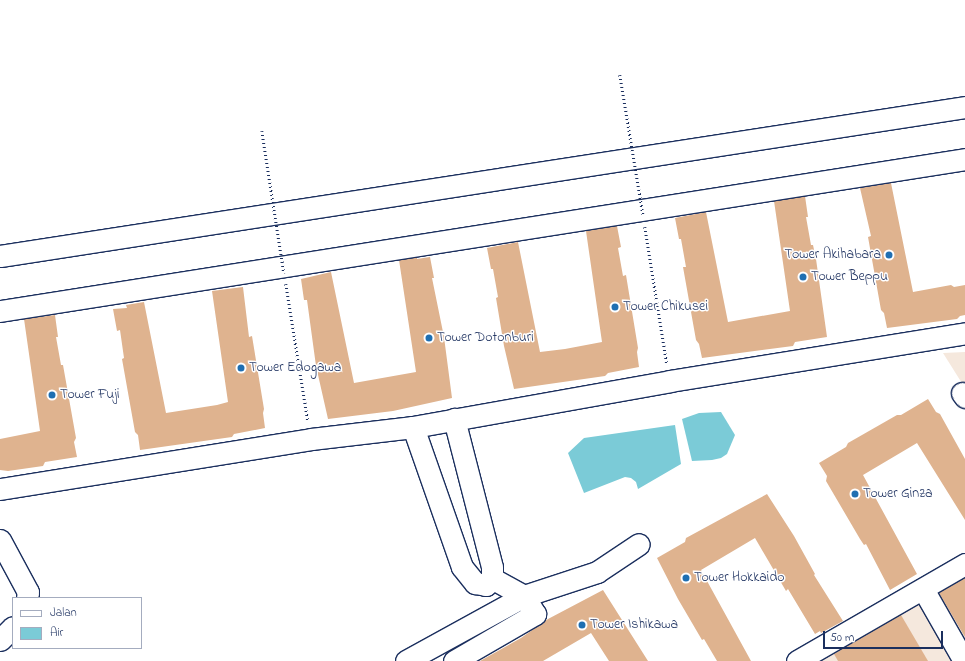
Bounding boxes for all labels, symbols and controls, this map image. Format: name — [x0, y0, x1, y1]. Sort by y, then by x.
place label: Tower Akihabara — [785, 247, 881, 263]
marker: Tower Akihabara — [884, 250, 894, 260]
place label: Tower Beppu — [811, 269, 888, 285]
marker: Tower Beppu — [798, 272, 808, 282]
place label: Tower Chikusei — [623, 299, 708, 315]
marker: Tower Chikusei — [610, 302, 620, 312]
place label: Tower Dotonburi — [437, 330, 534, 346]
marker: Tower Dotonburi — [424, 333, 434, 343]
place label: Tower Edogawa — [249, 360, 341, 376]
marker: Tower Edogawa — [236, 363, 246, 373]
place label: Tower Fuji — [60, 387, 119, 403]
marker: Tower Fuji — [47, 390, 57, 400]
place label: Tower Ginza — [863, 486, 933, 502]
marker: Tower Ginza — [850, 489, 860, 499]
place label: Tower Hokkaido — [694, 570, 785, 586]
marker: Tower Hokkaido — [681, 573, 691, 583]
legend — [12, 597, 142, 649]
text: Jalan — [50, 604, 77, 622]
place label: Tower Ishikawa — [590, 617, 678, 633]
marker: Tower Ishikawa — [577, 620, 587, 630]
scale bar — [825, 623, 945, 649]
text: Air — [50, 624, 63, 642]
text: 50 m — [830, 629, 854, 647]

